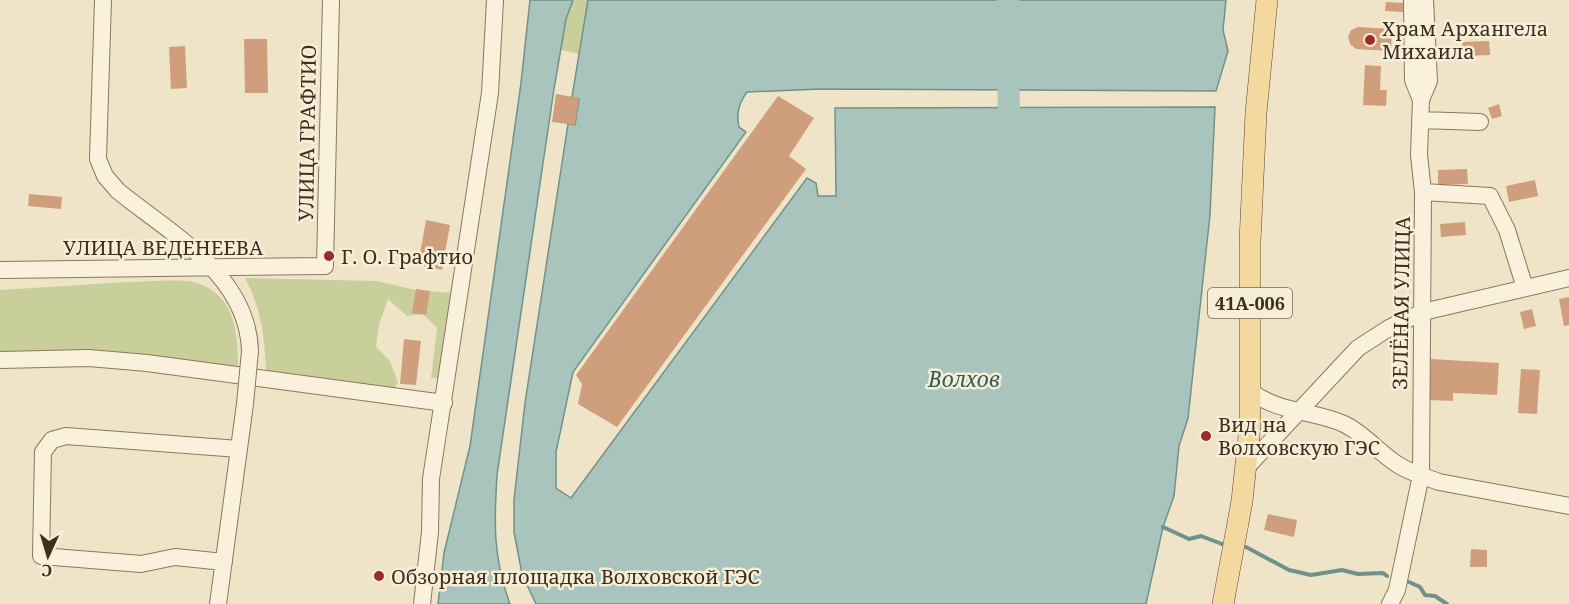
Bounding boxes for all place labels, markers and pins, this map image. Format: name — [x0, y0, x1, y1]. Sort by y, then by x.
place label: Храм Архангела Михаила — [1382, 15, 1548, 65]
marker: Храм Архангела Михаила — [1363, 33, 1377, 47]
place label: Г. О. Графтио — [341, 243, 473, 270]
marker: Г. О. Графтио — [322, 249, 336, 263]
place label: Вид на Волховскую ГЭС — [1218, 411, 1380, 461]
marker: Вид на Волховскую ГЭС — [1199, 429, 1213, 443]
place label: Обзорная площадка Волховской ГЭС — [391, 563, 760, 590]
marker: Обзорная площадка Волховской ГЭС — [372, 569, 386, 583]

